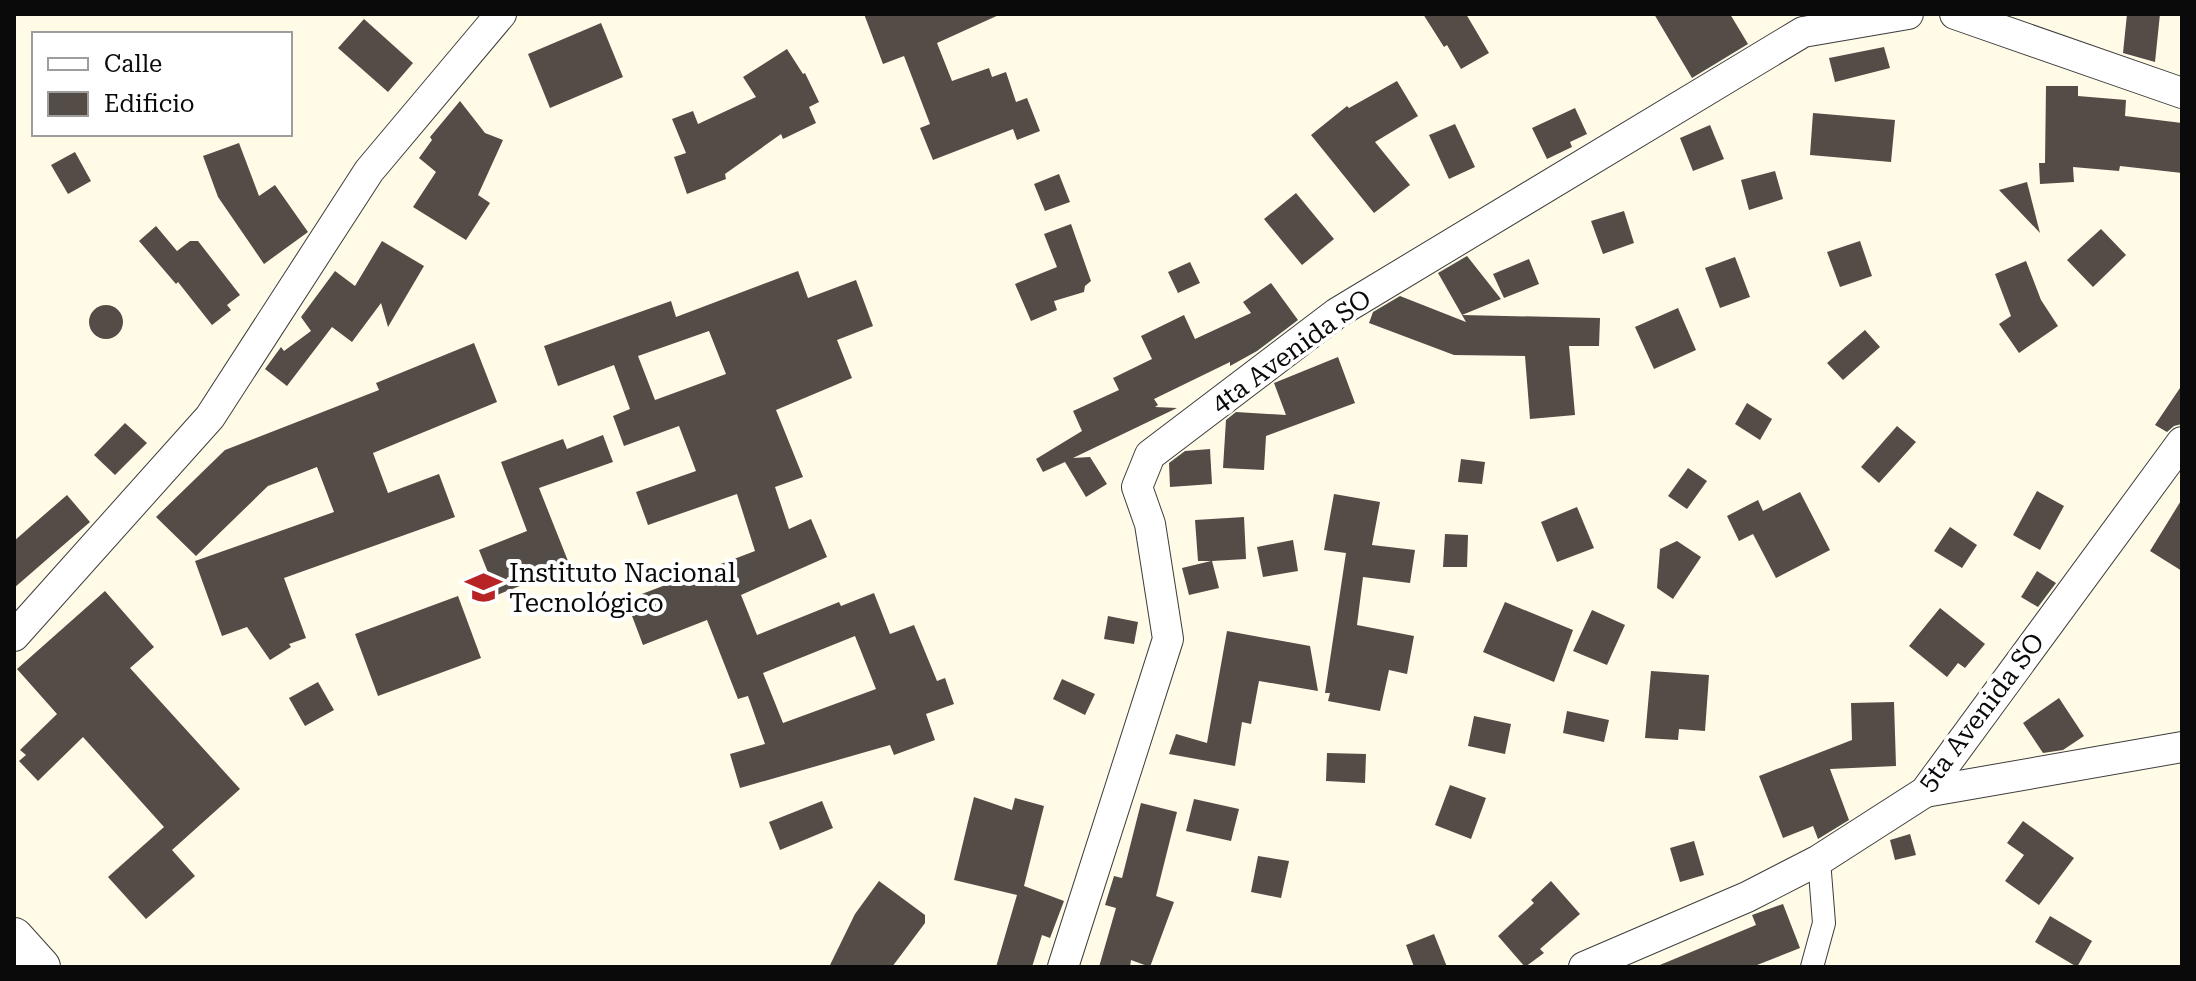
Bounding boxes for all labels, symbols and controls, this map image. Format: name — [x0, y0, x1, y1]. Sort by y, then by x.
legend — [32, 32, 292, 136]
text: Calle — [104, 50, 162, 78]
text: Edificio — [104, 90, 195, 118]
street label: 4ta Avenida SO — [1205, 283, 1377, 419]
place label: Instituto Nacional Tecnológico — [509, 558, 736, 618]
school or university icon: Instituto Nacional Tecnológico — [464, 569, 502, 607]
street label: 5ta Avenida SO — [1912, 627, 2050, 797]

